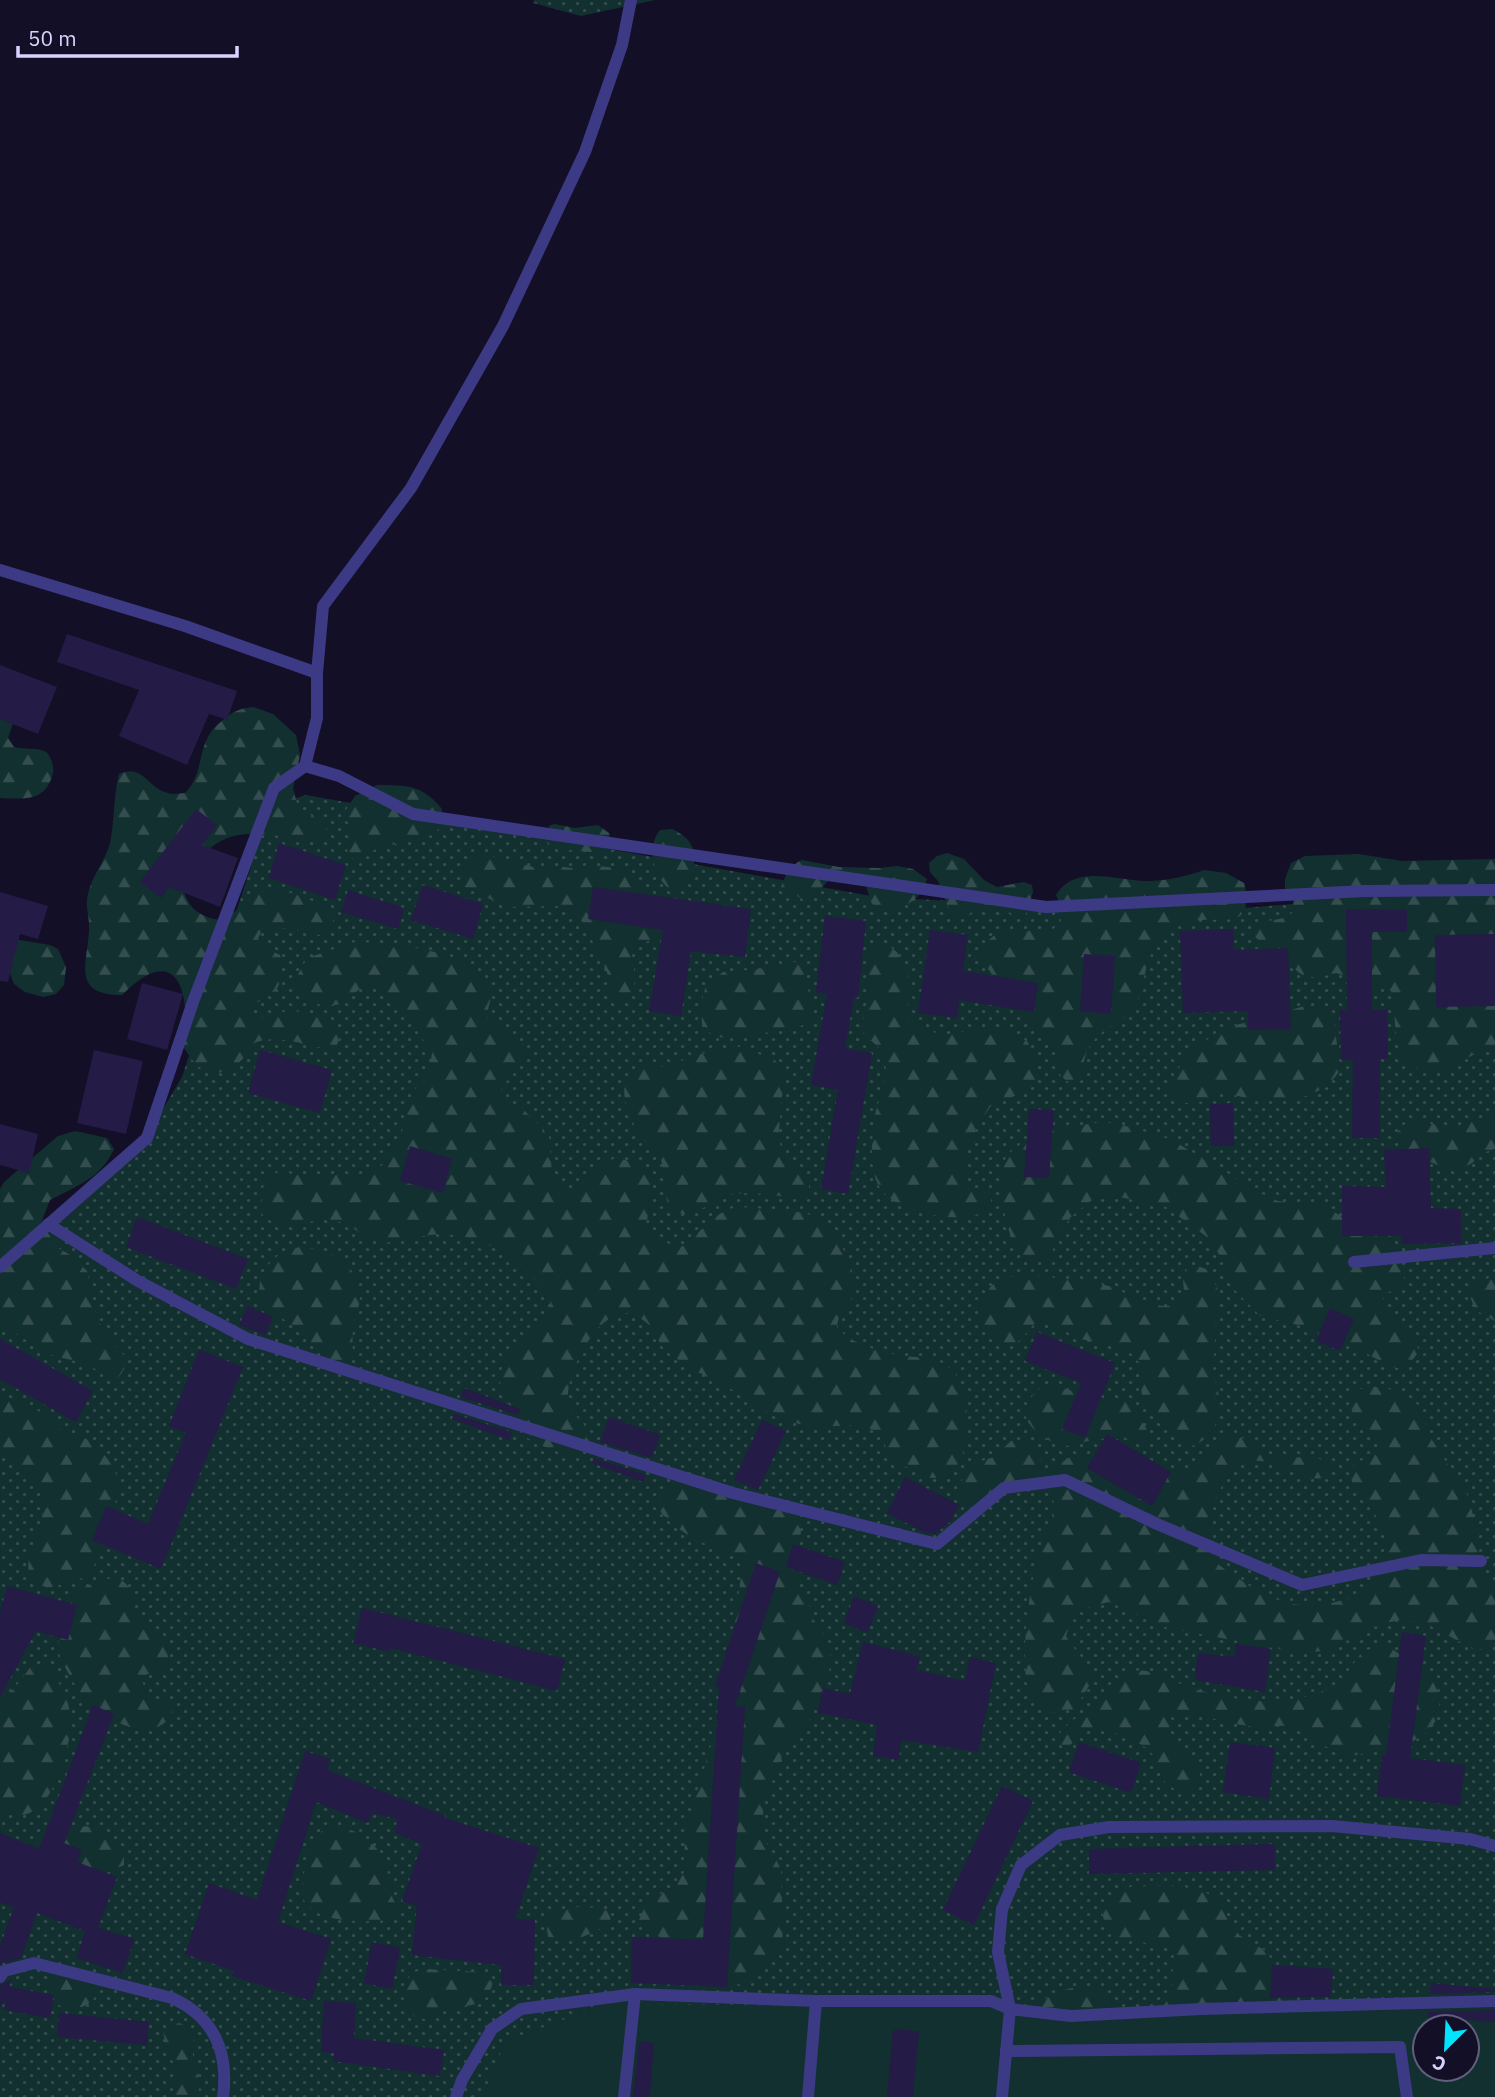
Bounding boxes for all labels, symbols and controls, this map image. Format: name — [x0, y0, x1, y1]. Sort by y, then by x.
scale bar — [18, 14, 236, 58]
text: 50 m — [28, 24, 77, 52]
north arrow — [1411, 2013, 1481, 2083]
text: С — [1429, 2050, 1450, 2077]

